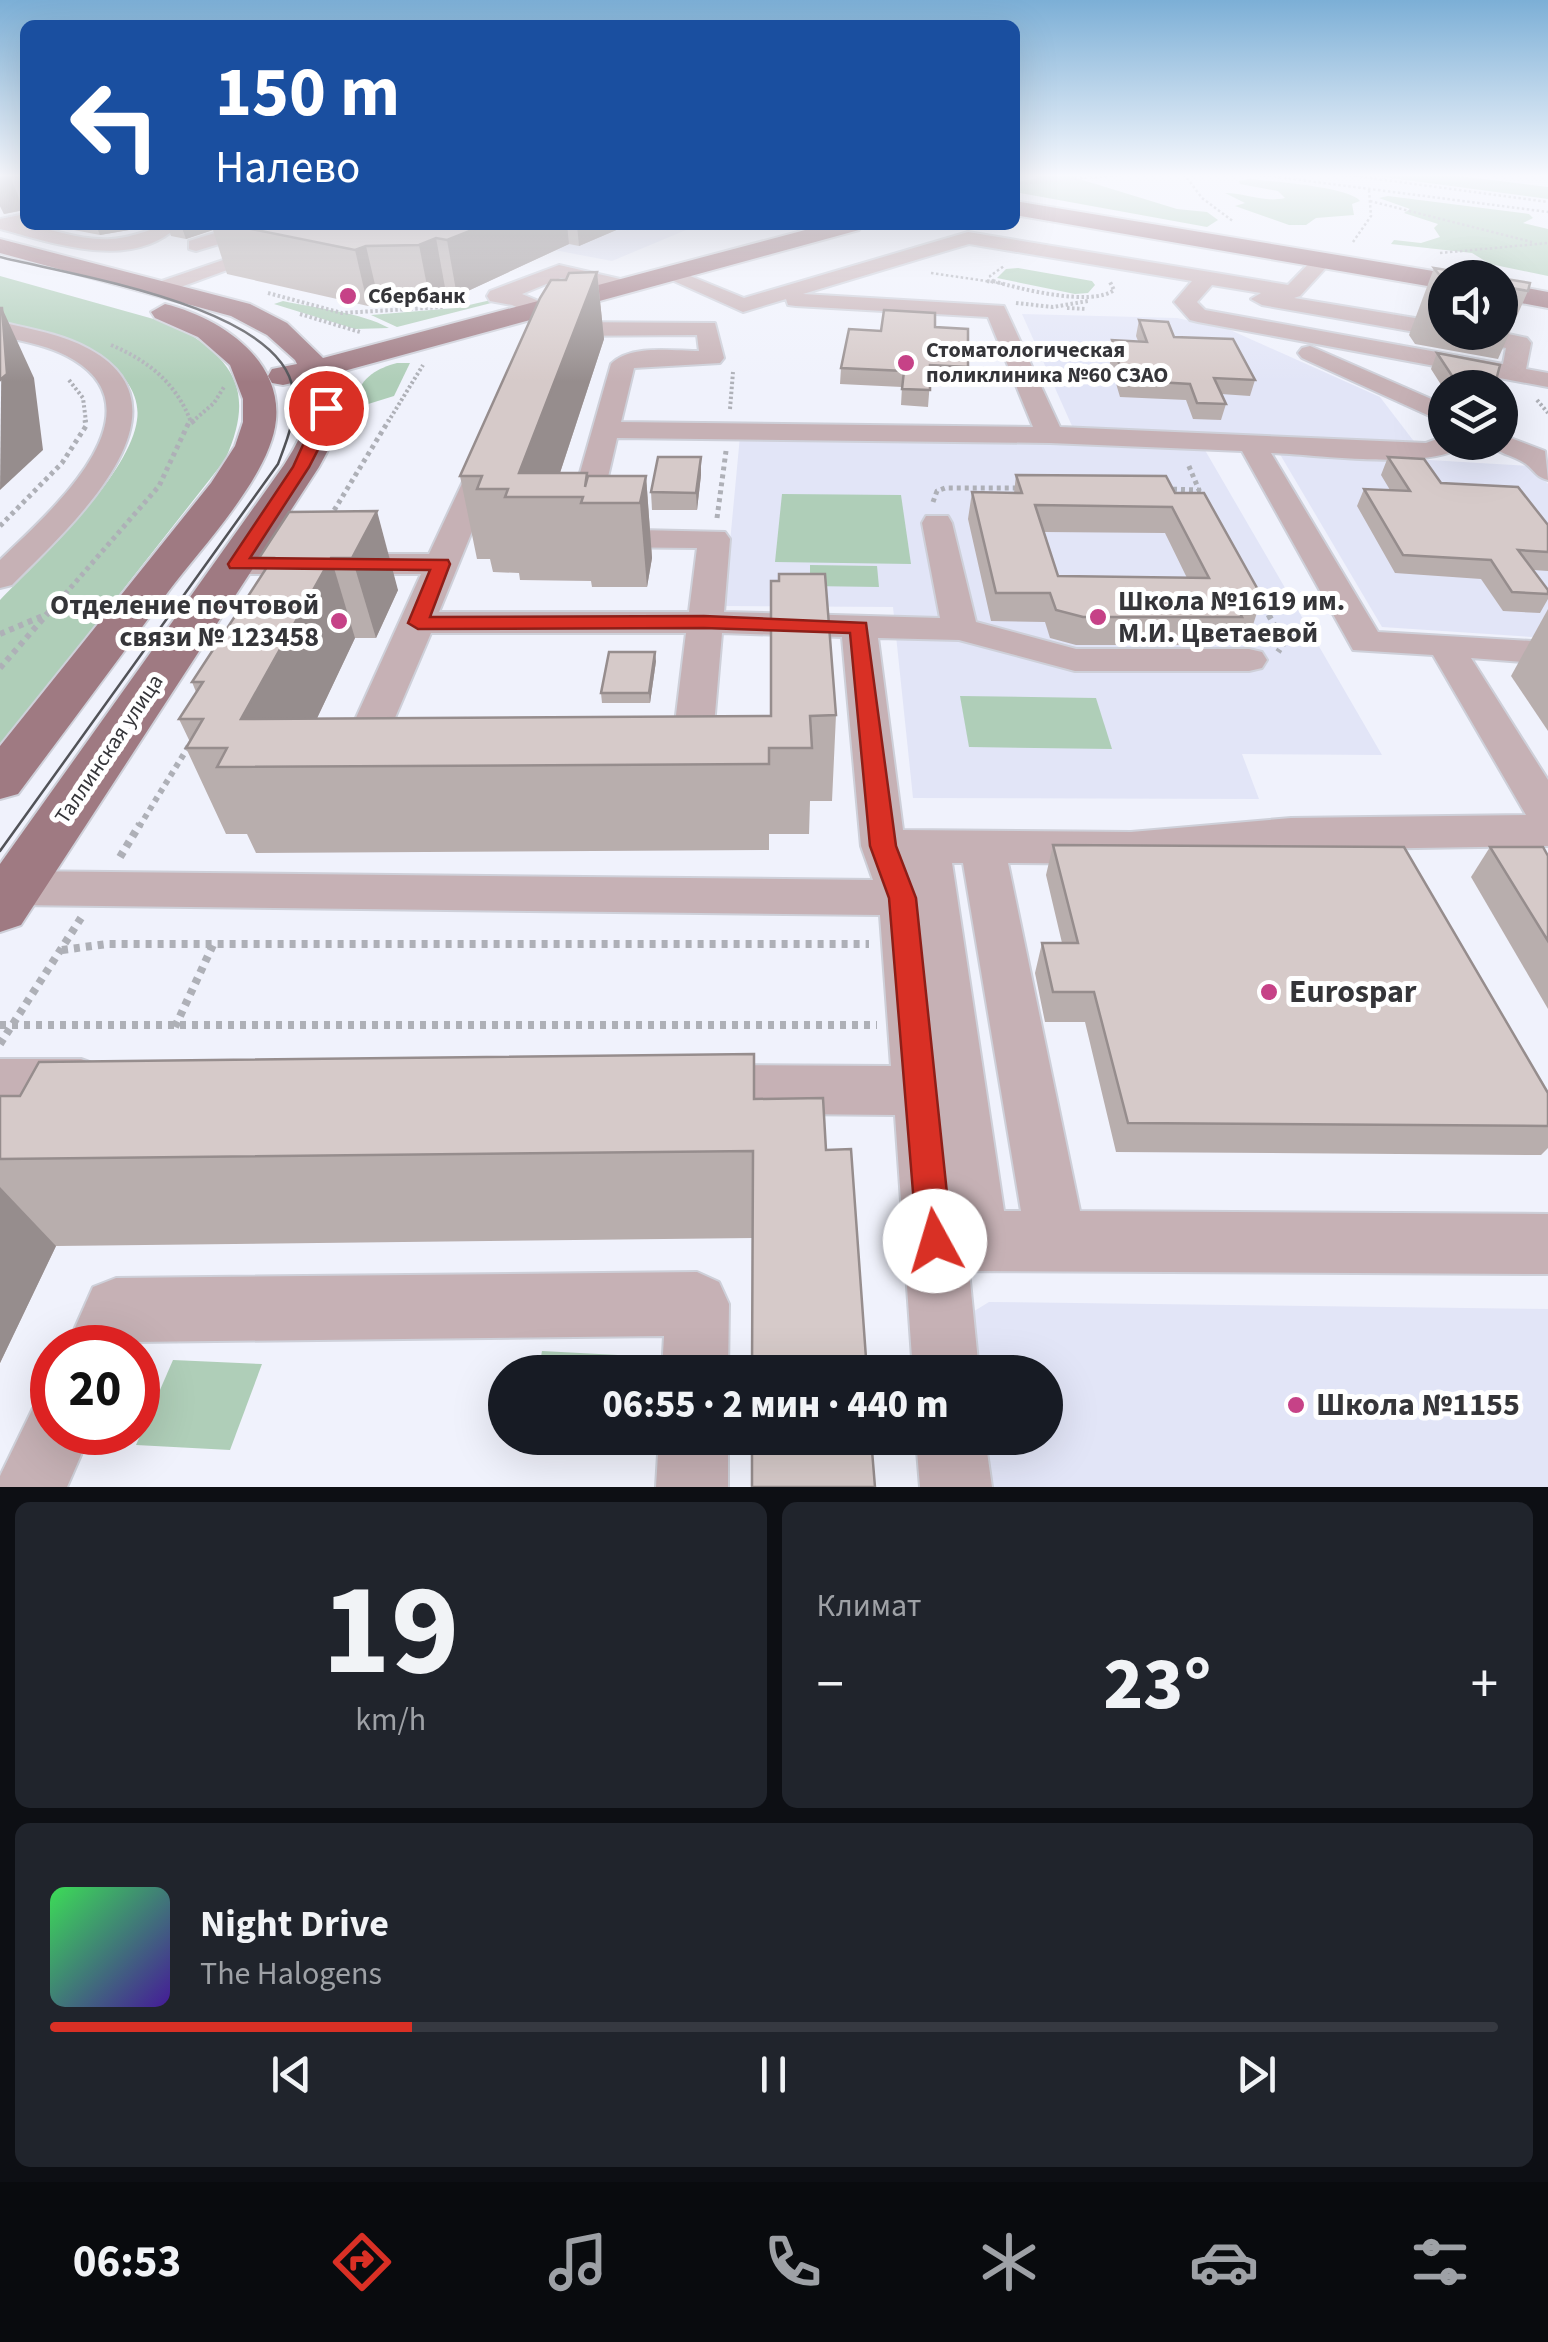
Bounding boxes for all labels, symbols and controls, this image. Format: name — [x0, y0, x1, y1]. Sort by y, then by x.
text: 150 m — [215, 43, 400, 143]
icon: left — [50, 60, 180, 190]
text: Налево — [215, 136, 361, 200]
map controls — [1428, 260, 1518, 460]
button: sound — [1428, 260, 1518, 350]
place label: Сбербанк — [368, 280, 465, 312]
marker: Сбербанк — [337, 285, 359, 307]
place label: Стоматологическая поликлиника №60 СЗАО — [926, 334, 1168, 391]
marker: Стоматологическая поликлиника №60 СЗАО — [895, 352, 917, 374]
pin — [284, 366, 369, 451]
button: layers — [1428, 370, 1518, 460]
icon: arrive — [299, 381, 354, 436]
place label: Школа №1619 им. М.И. Цветаевой — [1118, 581, 1345, 653]
place label: Отделение почтовой связи № 123458 — [50, 585, 319, 657]
marker: Школа №1619 им. М.И. Цветаевой — [1087, 606, 1109, 628]
marker: Отделение почтовой связи № 123458 — [328, 610, 350, 632]
street label: Таллинская улица — [47, 668, 171, 830]
place label: Eurospar — [1289, 969, 1417, 1015]
marker: Eurospar — [1258, 981, 1280, 1003]
position arrow — [883, 1189, 987, 1293]
speed limit sign: 20 — [30, 1325, 160, 1455]
text: 06:55 · 2 мин · 440 m — [603, 1378, 948, 1432]
place label: Школа №1155 — [1316, 1382, 1520, 1428]
marker: Школа №1155 — [1285, 1394, 1307, 1416]
text: 19 — [322, 1539, 459, 1724]
text: Климат — [817, 1583, 921, 1629]
text: 23° — [1103, 1631, 1211, 1738]
text: − — [817, 1646, 844, 1724]
text: + — [1471, 1646, 1498, 1724]
text: km/h — [355, 1697, 426, 1743]
text: Night Drive — [200, 1897, 389, 1951]
text: The Halogens — [200, 1951, 382, 1997]
icon: previous — [264, 2047, 319, 2102]
icon: pause — [746, 2047, 801, 2102]
icon: next — [1229, 2047, 1284, 2102]
icon: directions — [327, 2227, 397, 2297]
icon: music — [543, 2227, 613, 2297]
icon: phone — [758, 2227, 828, 2297]
icon: climate — [974, 2227, 1044, 2297]
icon: car — [1189, 2227, 1259, 2297]
icon: filters — [1405, 2227, 1475, 2297]
text: 06:53 — [73, 2230, 181, 2294]

